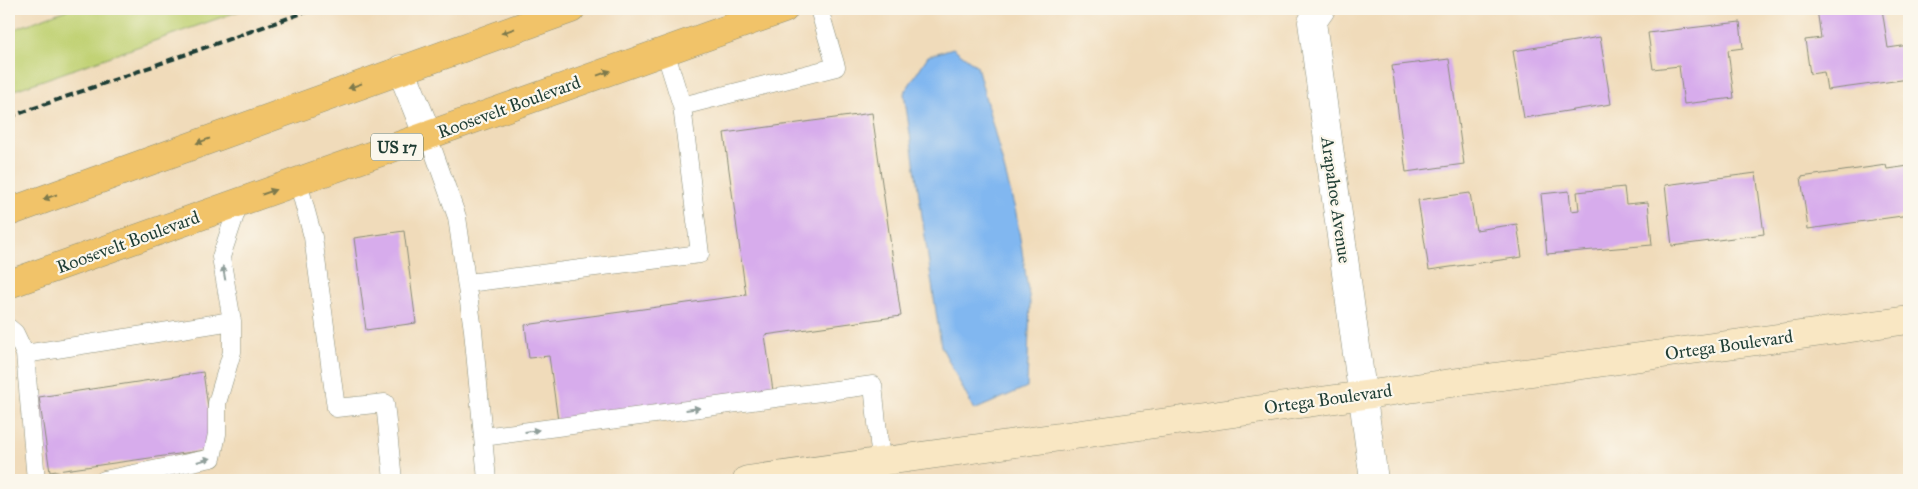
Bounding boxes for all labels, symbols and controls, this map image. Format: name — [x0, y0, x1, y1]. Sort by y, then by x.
one-way arrow — [501, 28, 516, 35]
one-way arrow — [596, 69, 611, 76]
street label: Roosevelt Boulevard — [434, 71, 584, 143]
one-way arrow — [348, 83, 363, 90]
road number: US 17 — [371, 134, 423, 160]
street label: Arapahoe Avenue — [1316, 134, 1356, 265]
one-way arrow — [195, 138, 210, 145]
one-way arrow — [262, 188, 277, 196]
one-way arrow — [42, 193, 57, 201]
street label: Roosevelt Boulevard — [53, 206, 203, 278]
one-way arrow — [220, 264, 228, 280]
street label: Ortega Boulevard — [1664, 325, 1795, 366]
street label: Ortega Boulevard — [1263, 379, 1394, 420]
one-way arrow — [685, 405, 701, 413]
one-way arrow — [524, 426, 540, 434]
one-way arrow — [196, 456, 211, 464]

